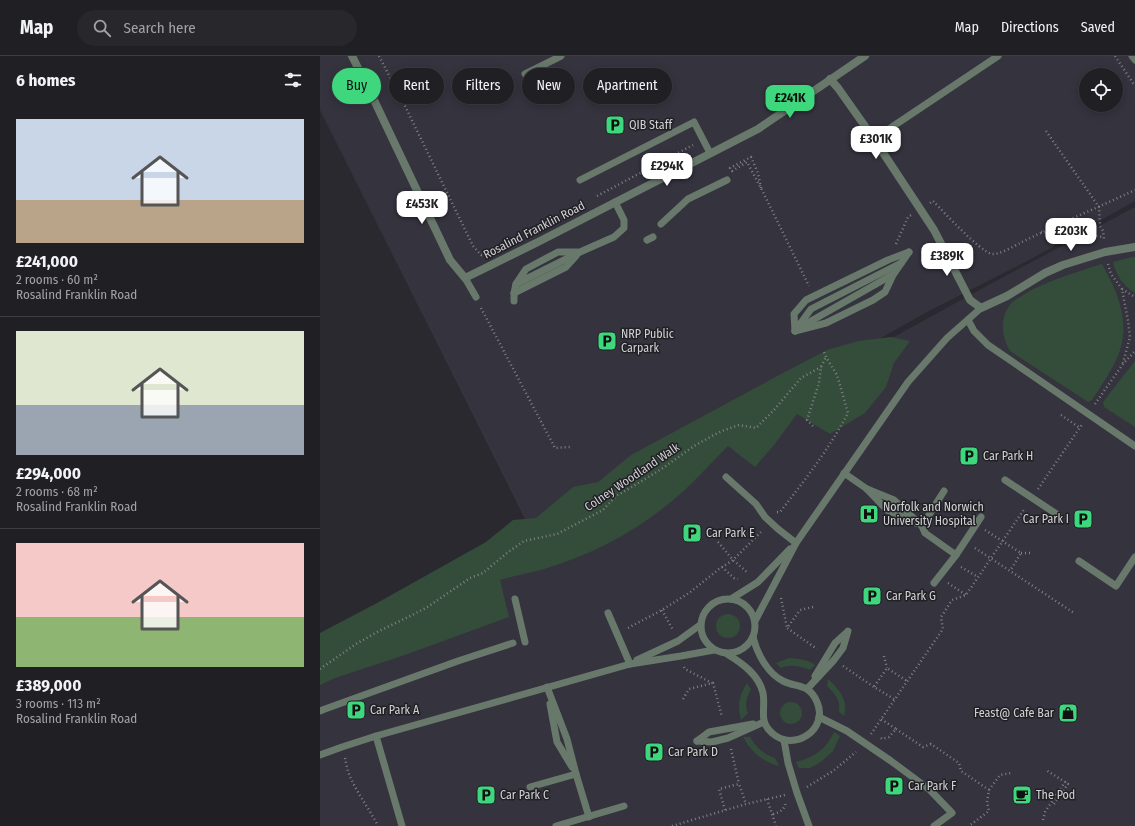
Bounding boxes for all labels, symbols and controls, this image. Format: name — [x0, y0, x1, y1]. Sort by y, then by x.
search box — [77, 10, 357, 46]
text: Map — [20, 16, 53, 39]
icon: search — [91, 17, 113, 39]
text: Search here — [123, 19, 196, 37]
text: Map — [955, 19, 979, 36]
text: Directions — [1001, 19, 1059, 36]
text: Saved — [1081, 19, 1115, 36]
chip: Buy — [332, 68, 381, 104]
chip: Rent — [389, 68, 444, 104]
chip: Filters — [452, 68, 514, 104]
chip: New — [522, 68, 575, 104]
chip: Apartment — [583, 68, 672, 104]
map controls — [1079, 68, 1123, 112]
button: locate — [1079, 68, 1123, 112]
icon: filters — [282, 69, 304, 91]
text: 6 homes — [16, 70, 75, 91]
pin: £241K — [762, 85, 818, 119]
text: £241K — [774, 90, 806, 105]
parking icon: QIB Staff — [604, 114, 626, 136]
place label: QIB Staff — [629, 118, 673, 132]
pin: £301K — [848, 126, 904, 160]
text: £301K — [860, 131, 892, 146]
icon: home — [124, 145, 196, 217]
pin: £294K — [639, 153, 695, 187]
text: £294K — [650, 158, 684, 173]
pin: £453K — [394, 191, 450, 225]
text: £453K — [406, 196, 438, 211]
street label: Rosalind Franklin Road — [481, 198, 587, 262]
pin: £203K — [1043, 218, 1099, 252]
text: £203K — [1054, 223, 1088, 238]
pin: £389K — [919, 243, 975, 277]
text: £389K — [930, 248, 964, 263]
text: £241,000 — [16, 251, 78, 272]
text: 2 rooms · 60 m² — [16, 272, 98, 287]
text: Rosalind Franklin Road — [16, 287, 137, 302]
place label: NRP Public Carpark — [621, 327, 674, 355]
parking icon: NRP Public Carpark — [596, 330, 618, 352]
icon: home — [124, 357, 196, 429]
street label: Colney Woodland Walk — [582, 440, 682, 514]
parking icon: Car Park H — [958, 445, 980, 467]
place label: Car Park H — [983, 449, 1033, 463]
text: £294,000 — [16, 463, 81, 484]
text: 2 rooms · 68 m² — [16, 484, 98, 499]
text: Rosalind Franklin Road — [16, 499, 137, 514]
place label: Norfolk and Norwich University Hospital — [883, 500, 984, 528]
hospital icon: Norfolk and Norwich University Hospital — [858, 503, 880, 525]
parking icon: Car Park I — [1072, 508, 1094, 530]
place label: Car Park I — [1023, 512, 1069, 526]
parking icon: Car Park E — [681, 522, 703, 544]
place label: Car Park E — [706, 526, 755, 540]
icon: home — [124, 569, 196, 641]
parking icon: Car Park G — [861, 585, 883, 607]
place label: Car Park G — [886, 589, 936, 603]
text: £389,000 — [16, 675, 81, 696]
text: 3 rooms · 113 m² — [16, 696, 101, 711]
parking icon: Car Park A — [345, 699, 367, 721]
shop icon: Feast@ Cafe Bar — [1057, 702, 1079, 724]
place label: Car Park A — [370, 703, 420, 717]
place label: Feast@ Cafe Bar — [974, 706, 1055, 720]
text: Rosalind Franklin Road — [16, 711, 137, 726]
parking icon: Car Park D — [643, 741, 665, 763]
place label: Car Park D — [668, 745, 718, 759]
parking icon: Car Park F — [883, 775, 905, 797]
place label: Car Park F — [908, 779, 957, 793]
parking icon: Car Park C — [475, 784, 497, 806]
cafe icon: The Pod — [1011, 784, 1033, 806]
place label: Car Park C — [500, 788, 549, 802]
place label: The Pod — [1036, 788, 1075, 802]

